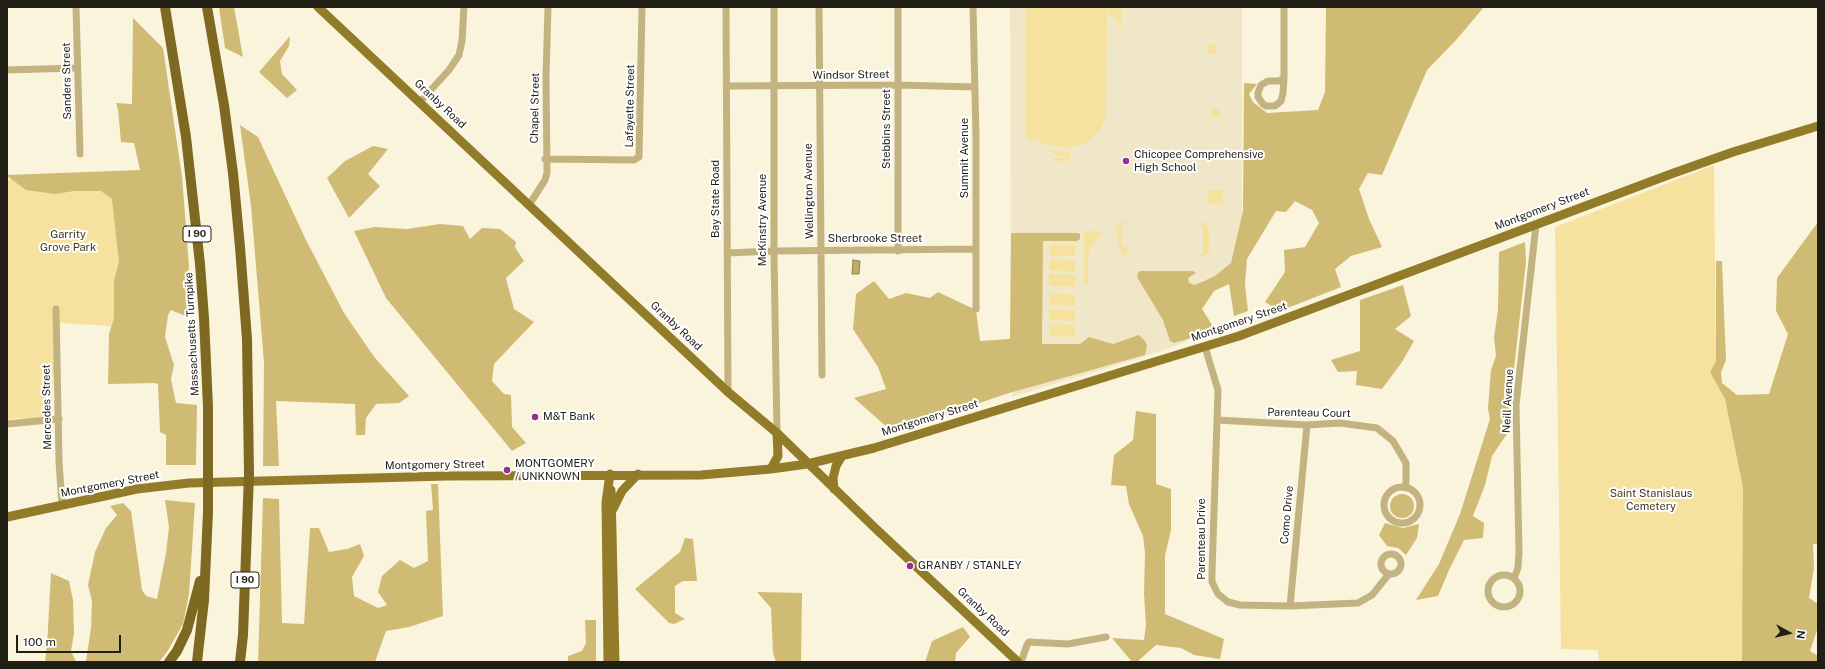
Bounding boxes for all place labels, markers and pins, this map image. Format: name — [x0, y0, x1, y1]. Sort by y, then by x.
place label: Chicopee Comprehensive High School — [1134, 148, 1264, 174]
marker: Chicopee Comprehensive High School — [1121, 156, 1131, 166]
place label: M&T Bank — [543, 410, 595, 424]
marker: M&T Bank — [530, 412, 540, 422]
place label: MONTGOMERY / UNKNOWN — [515, 457, 594, 483]
marker: MONTGOMERY / UNKNOWN — [502, 465, 512, 475]
place label: GRANBY / STANLEY — [918, 559, 1021, 573]
marker: GRANBY / STANLEY — [905, 561, 915, 571]

